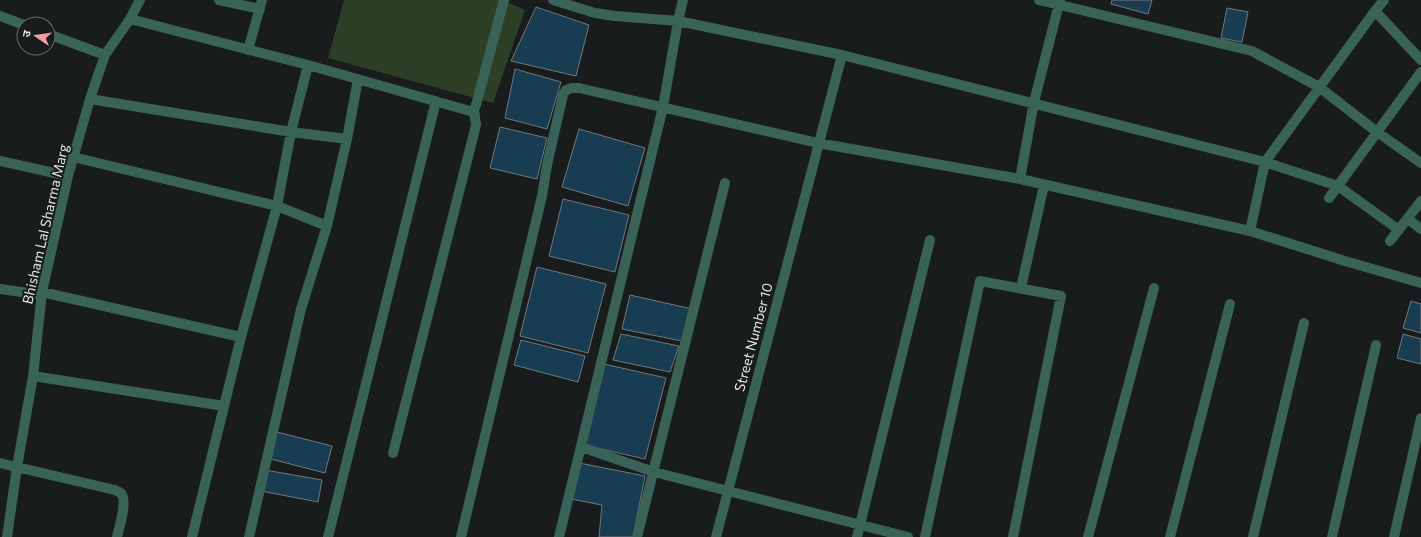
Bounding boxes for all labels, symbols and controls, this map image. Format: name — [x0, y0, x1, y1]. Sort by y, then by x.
north arrow — [16, 16, 56, 56]
text: उ — [19, 28, 33, 38]
street label: Bhisham Lal Sharma Marg — [18, 142, 72, 306]
street label: Street Number 10 — [730, 281, 776, 393]

